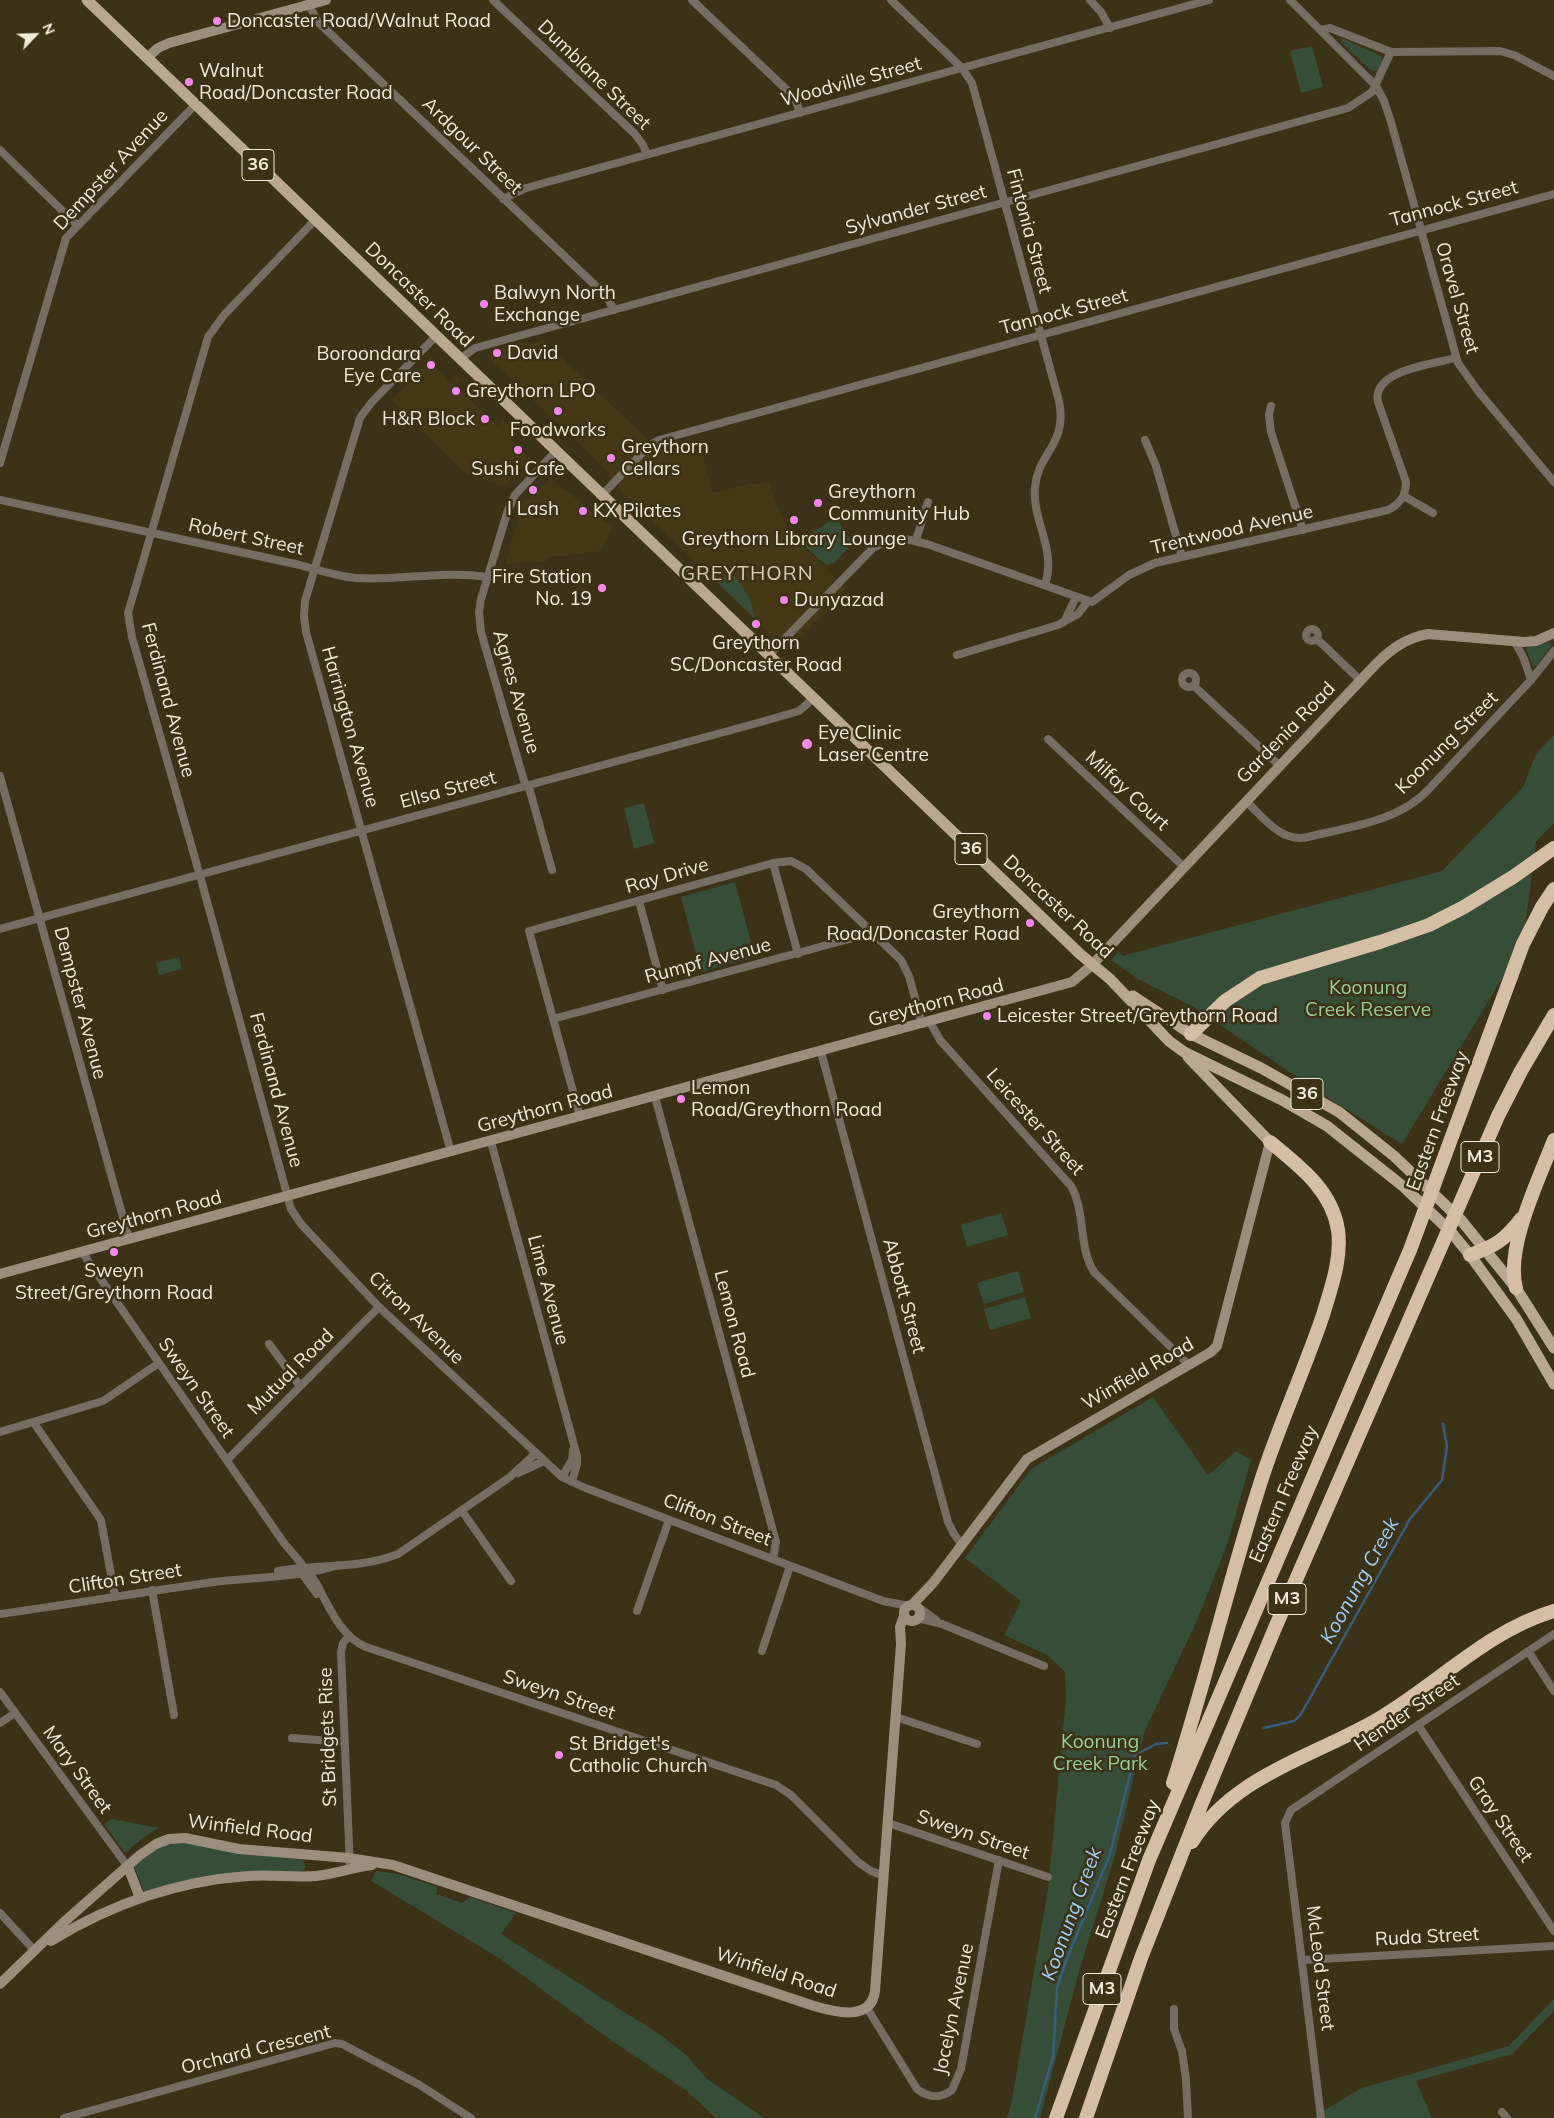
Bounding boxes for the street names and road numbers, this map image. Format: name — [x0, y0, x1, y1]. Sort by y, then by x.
street label: Dumblane Street — [533, 15, 655, 135]
street label: Woodville Street — [778, 52, 924, 112]
street label: Ardgour Street — [417, 93, 527, 199]
street label: Dempster Avenue — [49, 105, 173, 235]
road number: 36 — [242, 150, 274, 180]
street label: Fintonia Street — [1001, 166, 1057, 296]
street label: Tannock Street — [1388, 176, 1520, 232]
street label: Sylvander Street — [843, 180, 989, 240]
street label: Doncaster Road — [360, 238, 478, 352]
street label: Oravel Street — [1430, 240, 1484, 356]
street label: Tannock Street — [998, 284, 1130, 340]
street label: Trentwood Avenue — [1149, 500, 1315, 560]
street label: Robert Street — [186, 514, 306, 560]
street label: Ferdinand Avenue — [136, 620, 200, 780]
street label: Agnes Avenue — [487, 628, 545, 756]
street label: Harrington Avenue — [316, 644, 384, 810]
street label: Gardenia Road — [1232, 677, 1340, 789]
street label: Koonung Street — [1391, 687, 1503, 799]
street label: Milfay Court — [1080, 746, 1174, 836]
street label: Ellsa Street — [397, 766, 499, 814]
road number: 36 — [955, 834, 987, 864]
street label: Doncaster Road — [998, 850, 1118, 964]
street label: Ray Drive — [623, 853, 711, 899]
street label: Dempster Avenue — [49, 924, 111, 1082]
street label: Rumpf Avenue — [642, 933, 774, 989]
street label: Greythorn Road — [866, 974, 1006, 1032]
street label: Ferdinand Avenue — [244, 1010, 308, 1170]
street label: Eastern Freeway — [1402, 1048, 1474, 1194]
street label: Leicester Street — [981, 1064, 1089, 1180]
road number: 36 — [1291, 1078, 1323, 1110]
street label: Greythorn Road — [475, 1080, 615, 1138]
road number: M3 — [1461, 1142, 1499, 1172]
street label: Greythorn Road — [84, 1186, 224, 1244]
street label: Lime Avenue — [522, 1232, 574, 1348]
street label: Abbott Street — [878, 1236, 930, 1356]
street label: Citron Avenue — [363, 1267, 469, 1369]
street label: Lemon Road — [709, 1268, 759, 1380]
street label: Mutual Road — [243, 1324, 339, 1420]
street label: Winfield Road — [1078, 1333, 1198, 1415]
street label: Sweyn Street — [153, 1334, 239, 1442]
street label: Eastern Freeway — [1245, 1422, 1323, 1566]
street label: Clifton Street — [660, 1489, 774, 1551]
street label: Clifton Street — [67, 1559, 183, 1599]
road number: M3 — [1268, 1584, 1306, 1615]
street label: Sweyn Street — [500, 1665, 618, 1725]
street label: St Bridgets Rise — [314, 1667, 342, 1807]
street label: Hender Street — [1350, 1669, 1464, 1757]
street label: Mary Street — [38, 1722, 116, 1818]
street label: Gray Street — [1463, 1771, 1537, 1867]
street label: Eastern Freeway — [1091, 1796, 1165, 1942]
street label: Sweyn Street — [914, 1805, 1032, 1865]
street label: Winfield Road — [186, 1810, 314, 1848]
street label: McLeod Street — [1301, 1904, 1339, 2032]
street label: Ruda Street — [1374, 1923, 1480, 1951]
street label: Jocelyn Avenue — [929, 1941, 979, 2077]
street label: Winfield Road — [713, 1943, 839, 2003]
road number: M3 — [1083, 1974, 1121, 2005]
street label: Orchard Crescent — [179, 2020, 333, 2080]

